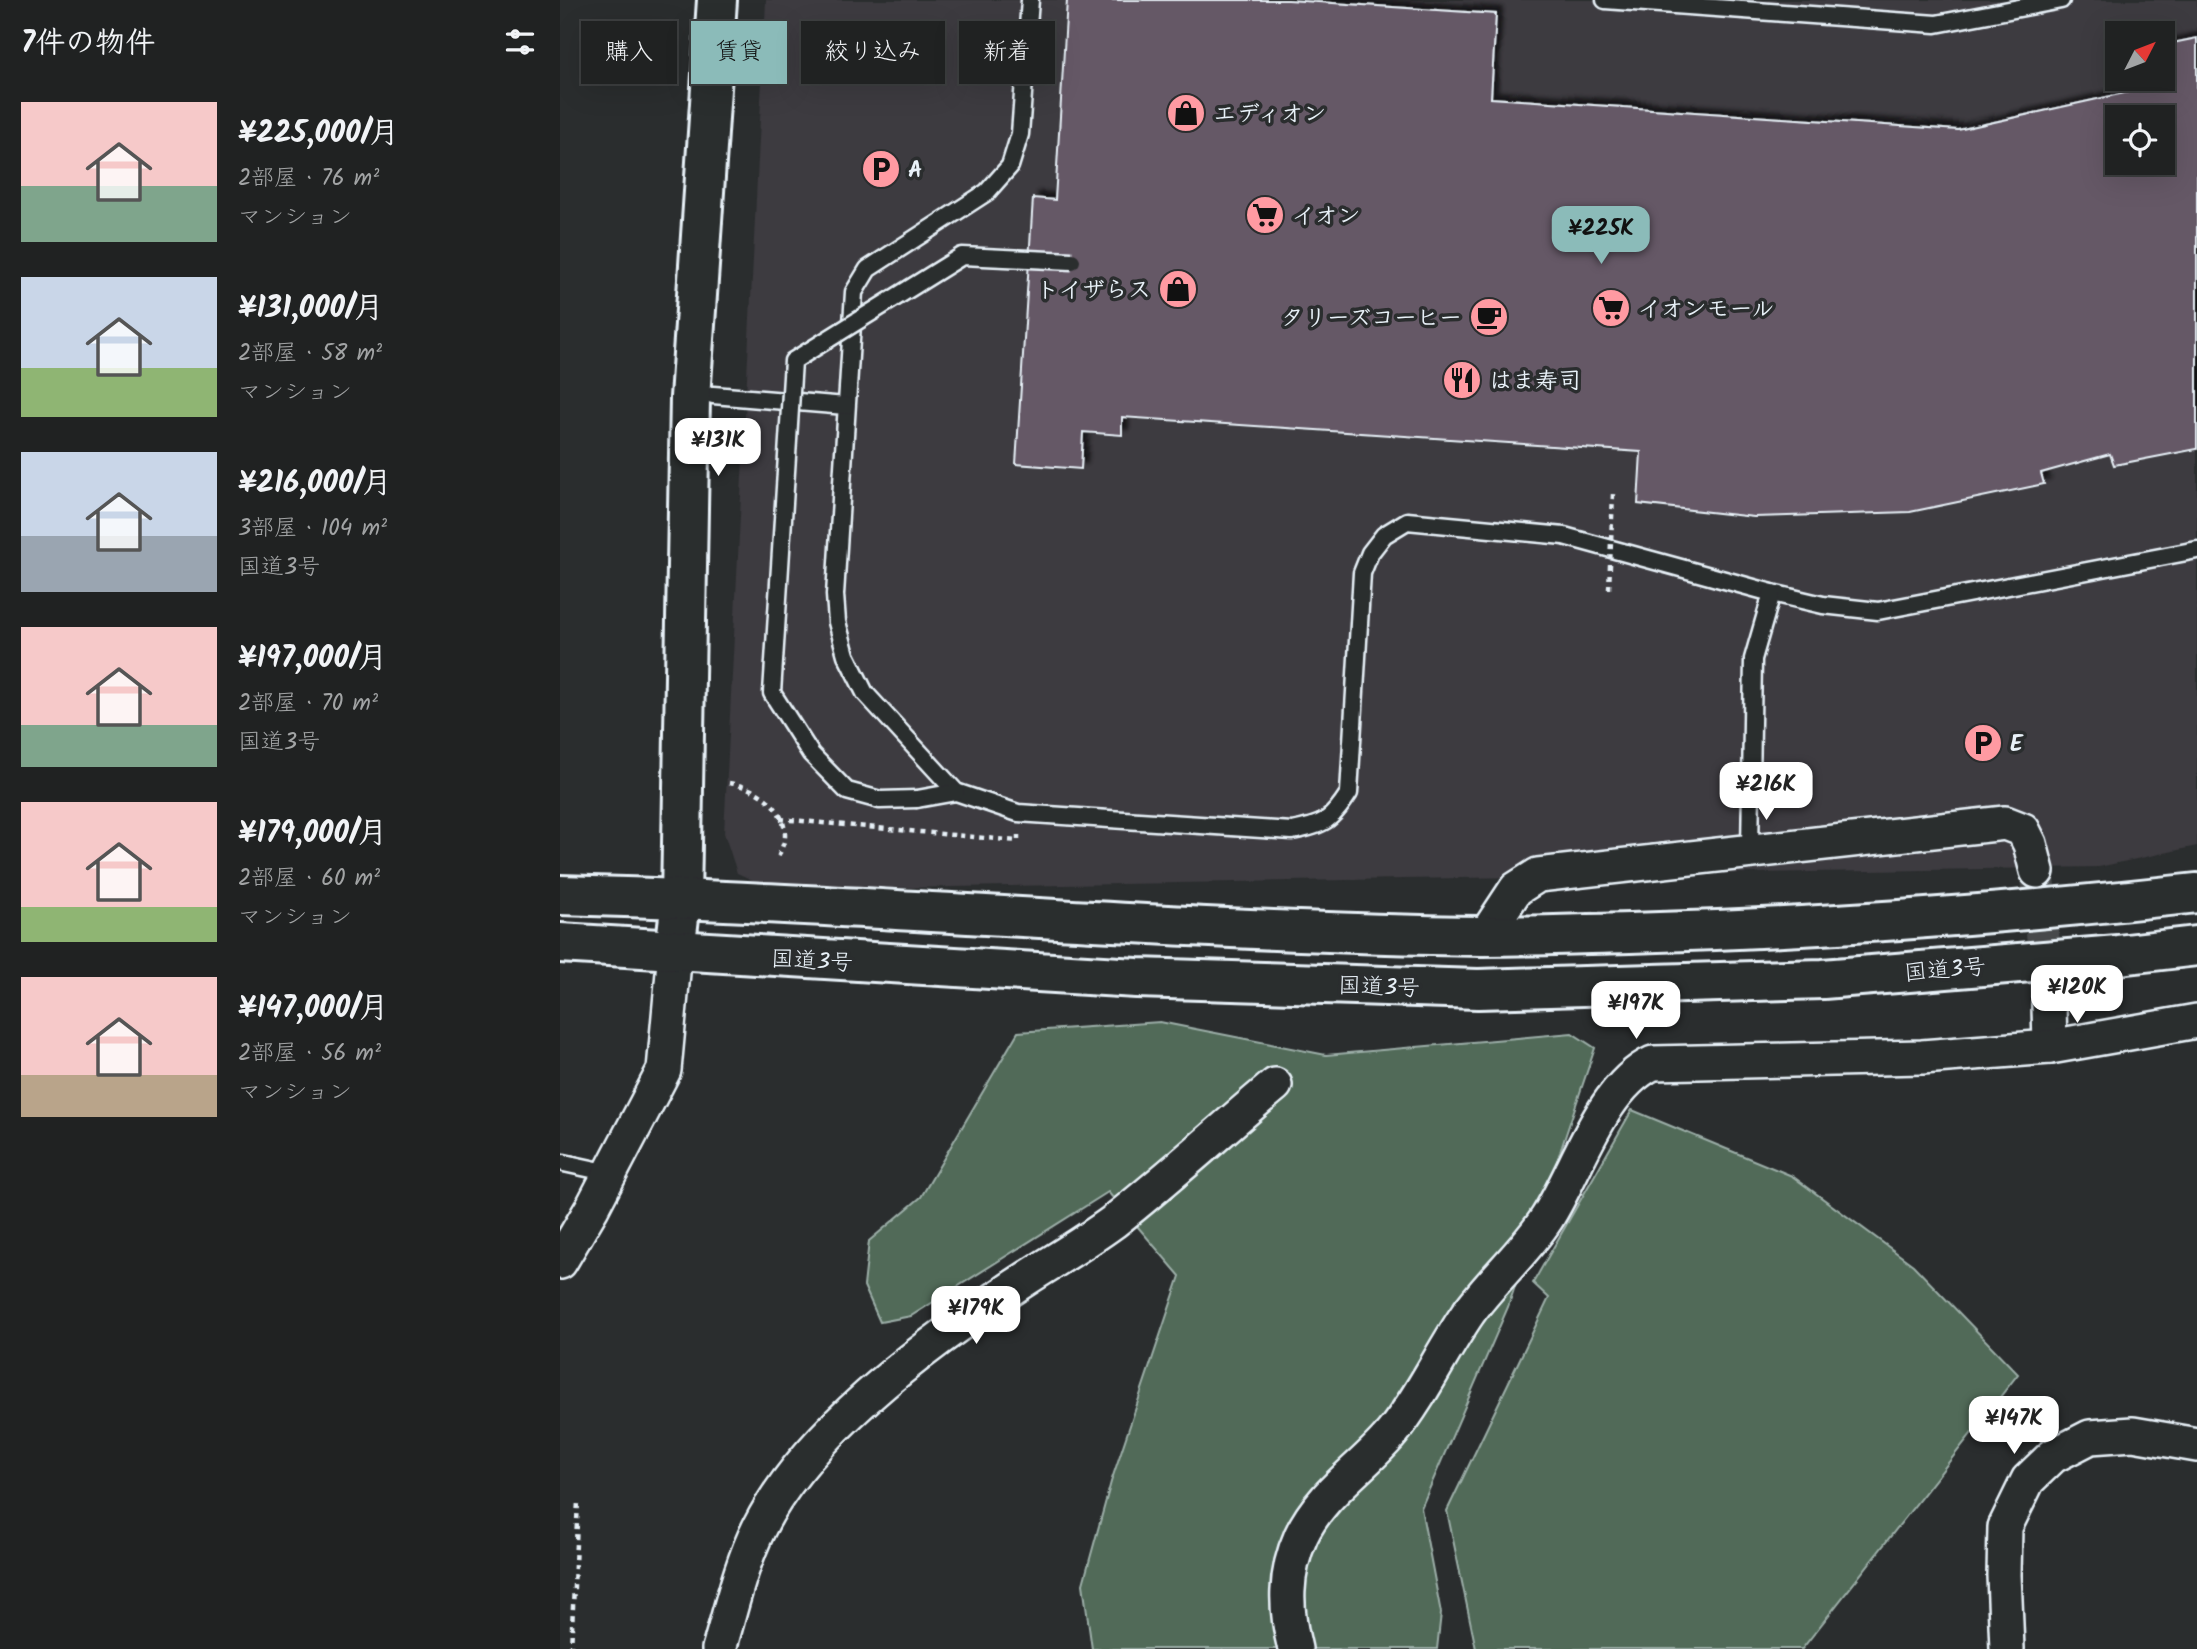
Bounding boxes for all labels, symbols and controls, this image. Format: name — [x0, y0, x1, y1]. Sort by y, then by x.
text: 7件の物件 — [21, 20, 155, 68]
chip: 購入 — [581, 21, 677, 84]
chip: 賃貸 — [691, 21, 787, 84]
chip: 絞り込み — [801, 21, 945, 84]
chip: 新着 — [959, 21, 1055, 84]
north arrow — [2105, 21, 2175, 91]
map controls — [2105, 21, 2175, 175]
icon: filters — [501, 23, 539, 61]
shop icon: エディオン — [1165, 92, 1207, 134]
place label: エディオン — [1213, 97, 1326, 133]
button: locate — [2105, 105, 2175, 175]
text: ¥225,000/月 — [238, 110, 399, 158]
icon: home — [77, 130, 161, 214]
parking icon: A — [860, 148, 902, 190]
place label: A — [908, 153, 923, 189]
text: 2部屋 · 76 m² — [238, 161, 379, 197]
supermarket icon: イオン — [1244, 194, 1286, 236]
place label: イオン — [1292, 199, 1361, 235]
text: マンション — [238, 200, 352, 236]
pin: ¥225K — [1552, 206, 1650, 266]
text: ¥225K — [1568, 211, 1634, 247]
shop icon: トイザらス — [1157, 268, 1199, 310]
place label: トイザらス — [1036, 273, 1151, 309]
text: ¥131,000/月 — [238, 285, 383, 333]
supermarket icon: イオンモール — [1590, 287, 1632, 329]
place label: イオンモール — [1638, 292, 1775, 328]
cafe icon: タリーズコーヒー — [1468, 296, 1510, 338]
place label: タリーズコーヒー — [1281, 301, 1462, 337]
icon: home — [77, 305, 161, 389]
text: 2部屋 · 58 m² — [238, 336, 382, 372]
restaurant icon: はま寿司 — [1441, 359, 1483, 401]
place label: はま寿司 — [1489, 364, 1581, 400]
text: マンション — [238, 375, 352, 411]
pin: ¥131K — [669, 419, 767, 478]
text: ¥131K — [691, 423, 745, 459]
text: ¥216,000/月 — [238, 460, 392, 508]
icon: home — [77, 480, 161, 564]
text: 3部屋 · 104 m² — [238, 511, 387, 547]
text: 国道3号 — [238, 550, 320, 586]
text: ¥197,000/月 — [238, 635, 387, 683]
icon: home — [77, 655, 161, 739]
text: 2部屋 · 70 m² — [238, 686, 378, 722]
parking icon: E — [1962, 722, 2004, 764]
text: 国道3号 — [238, 725, 320, 761]
place label: E — [2010, 727, 2024, 763]
pin: ¥216K — [1717, 762, 1815, 822]
text: ¥216K — [1736, 767, 1796, 803]
text: ¥179,000/月 — [238, 810, 387, 858]
icon: home — [77, 830, 161, 914]
text: 2部屋 · 60 m² — [238, 861, 380, 897]
text: マンション — [238, 900, 352, 936]
street label: 国道3号 — [770, 942, 854, 982]
street label: 国道3号 — [1903, 949, 1988, 993]
pin: ¥120K — [2028, 965, 2126, 1025]
street label: 国道3号 — [1337, 969, 1421, 1007]
text: ¥120K — [2047, 970, 2107, 1006]
pin: ¥197K — [1587, 982, 1685, 1041]
text: ¥147,000/月 — [238, 985, 389, 1033]
text: ¥197K — [1607, 986, 1665, 1022]
icon: home — [77, 1005, 161, 1089]
text: 2部屋 · 56 m² — [238, 1036, 381, 1072]
text: マンション — [238, 1075, 352, 1111]
pin: ¥179K — [927, 1286, 1025, 1346]
text: ¥179K — [947, 1291, 1005, 1327]
pin: ¥147K — [1965, 1396, 2063, 1456]
text: ¥147K — [1985, 1401, 2043, 1437]

